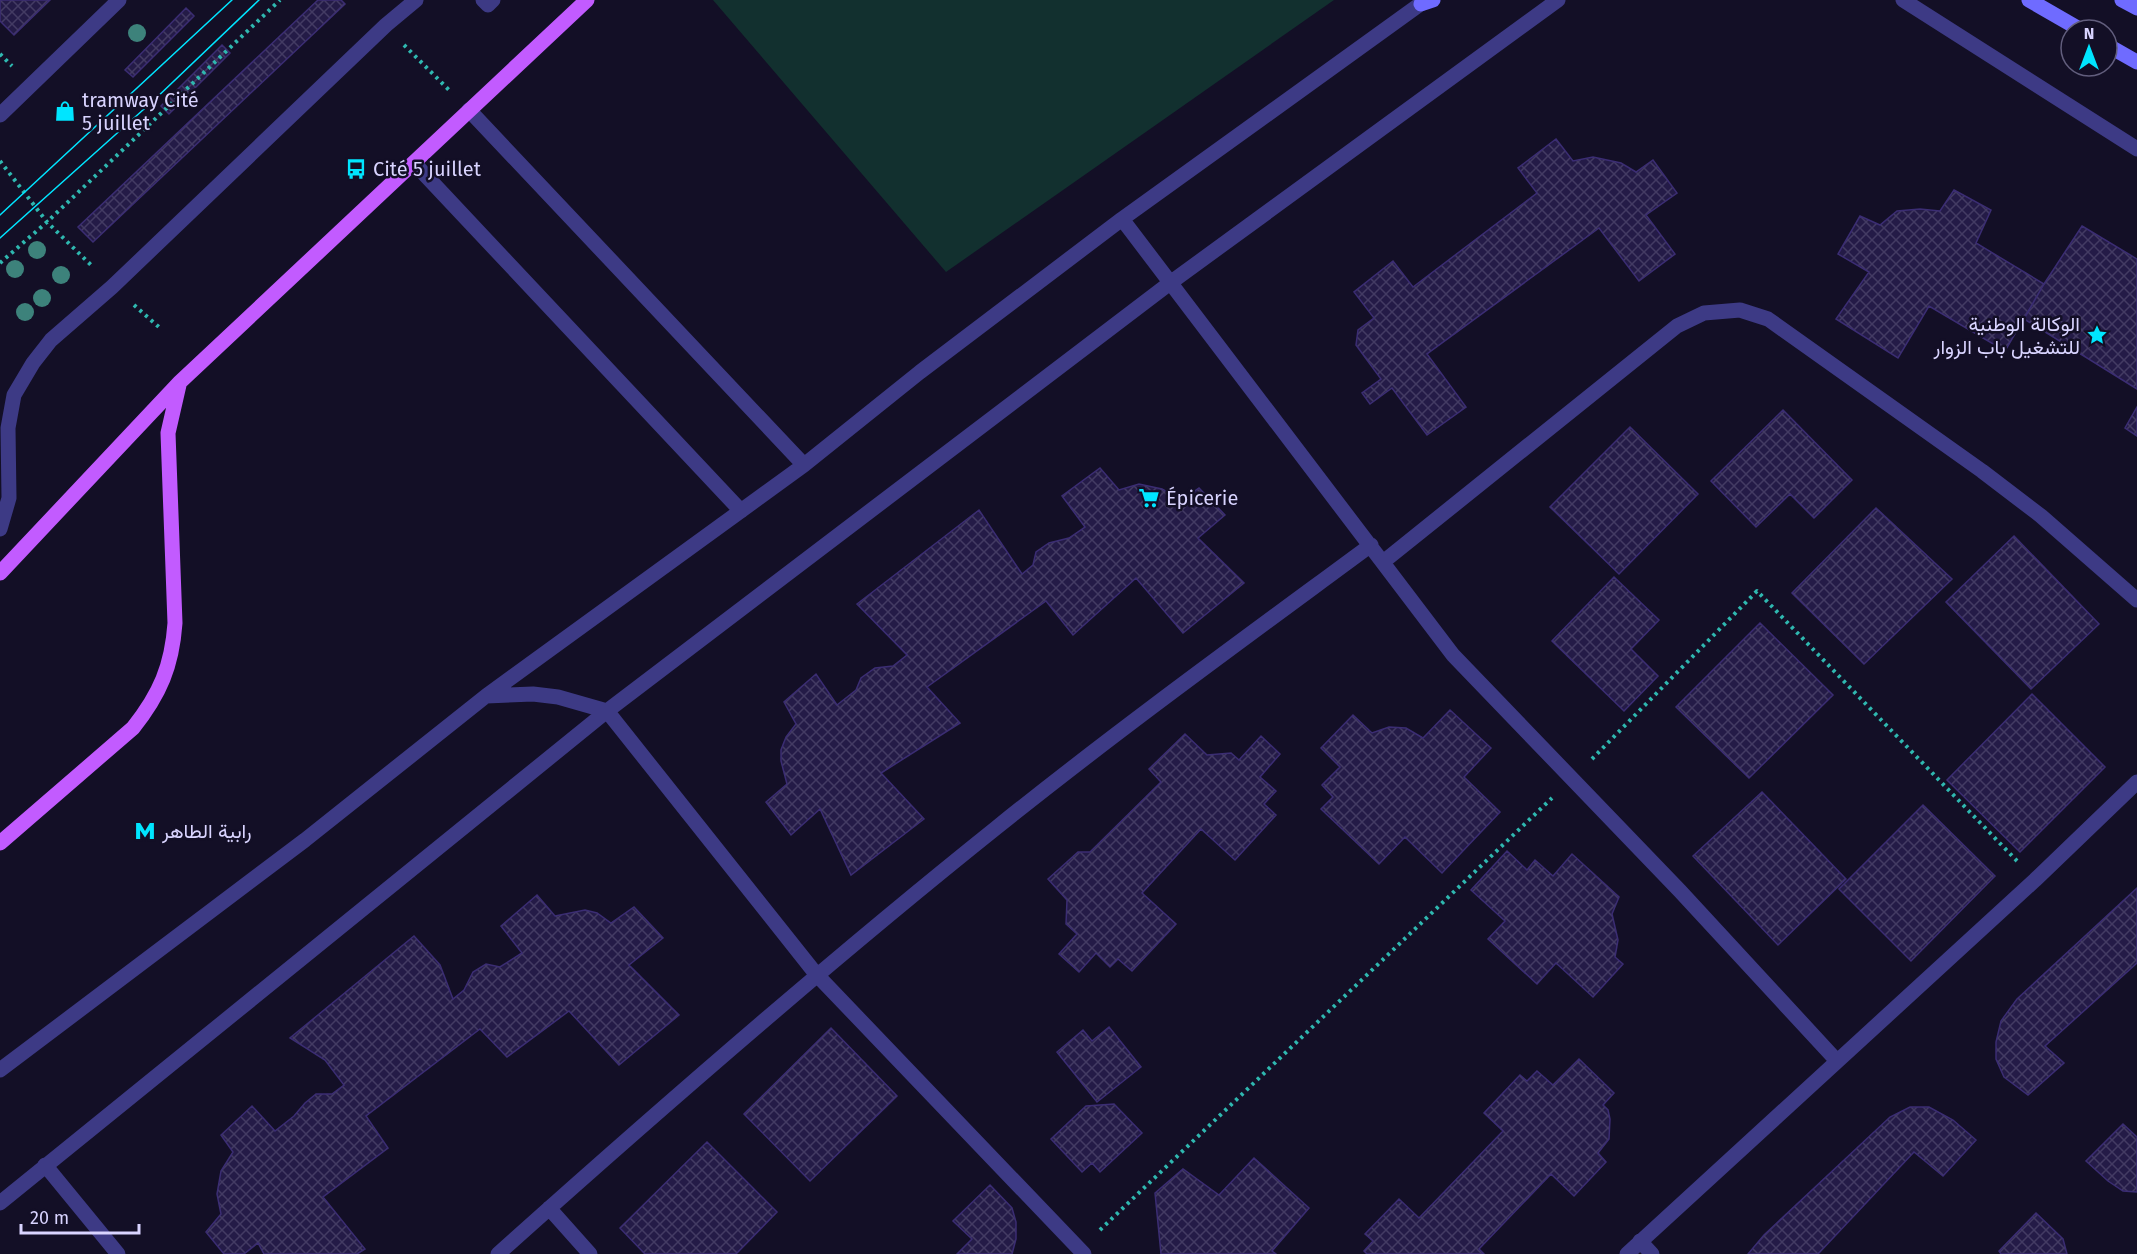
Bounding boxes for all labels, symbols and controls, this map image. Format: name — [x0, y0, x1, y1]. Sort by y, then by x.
north arrow — [2059, 18, 2119, 78]
text: N — [2084, 24, 2094, 43]
place label: tramway Cité 5 juillet — [82, 88, 199, 135]
shop icon: tramway Cité 5 juillet — [53, 99, 77, 123]
bus stop icon: Cité 5 juillet — [344, 157, 368, 181]
place label: Cité 5 juillet — [373, 157, 482, 181]
place label: الوكالة الوطنية للتشغيل باب الزوار — [1933, 312, 2080, 360]
place icon: الوكالة الوطنية للتشغيل باب الزوار — [2085, 323, 2109, 347]
supermarket icon: Épicerie — [1137, 486, 1161, 510]
place label: Épicerie — [1166, 486, 1238, 510]
metro station icon: رابية الطاهر — [133, 819, 157, 843]
place label: رابية الطاهر — [161, 819, 252, 844]
scale bar — [21, 1197, 140, 1235]
text: 20 m — [30, 1207, 69, 1229]

